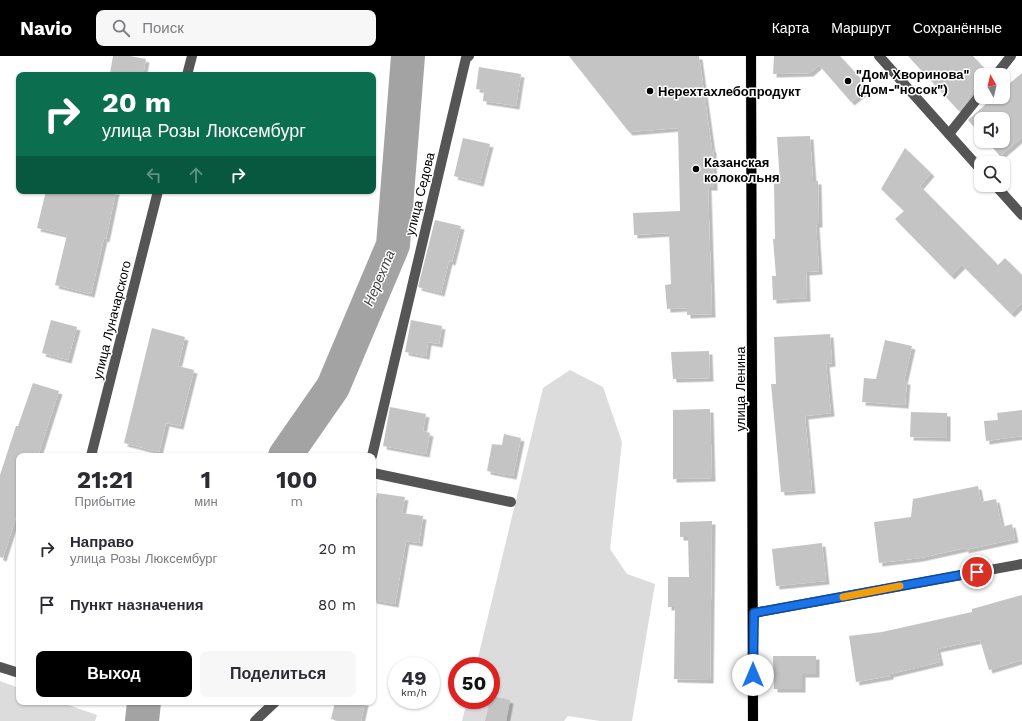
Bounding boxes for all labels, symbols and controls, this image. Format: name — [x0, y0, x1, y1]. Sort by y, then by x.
search box — [96, 10, 376, 46]
text: Navio — [20, 17, 72, 40]
icon: search — [110, 17, 132, 39]
text: Поиск — [142, 19, 184, 37]
text: Карта — [772, 20, 809, 36]
text: Маршрут — [831, 20, 891, 36]
text: Сохранённые — [913, 20, 1002, 36]
place label: "Дом Хворинова" (Дом-"носок") — [856, 67, 970, 97]
north arrow — [974, 68, 1010, 104]
map controls — [974, 68, 1010, 192]
marker: "Дом Хворинова" (Дом-"носок") — [843, 76, 853, 86]
place label: Нерехтахлебопродукт — [658, 84, 801, 99]
text: 20 m — [102, 86, 171, 119]
marker: Нерехтахлебопродукт — [645, 86, 655, 96]
icon: right — [36, 88, 88, 140]
button: sound — [974, 112, 1010, 148]
text: улица Розы Люксембург — [102, 120, 306, 141]
street label: улица Седова — [402, 150, 438, 237]
place label: Казанская колокольня — [704, 155, 780, 185]
button: search — [974, 156, 1010, 192]
icon: left — [143, 164, 165, 186]
icon: ahead — [185, 164, 207, 186]
icon: right — [227, 164, 249, 186]
marker: Казанская колокольня — [691, 164, 701, 174]
water label: Нерехта — [360, 247, 398, 308]
street label: улица Луначарского — [90, 259, 134, 381]
street label: улица Ленина — [733, 346, 748, 431]
text: 21:21 — [77, 466, 133, 494]
text: 1 — [201, 466, 211, 494]
text: 100 — [276, 466, 317, 494]
text: Прибытие — [75, 494, 136, 509]
text: мин — [194, 494, 218, 509]
text: m — [291, 494, 303, 509]
text: Направо — [70, 533, 134, 551]
icon: right — [36, 538, 58, 560]
text: 20 m — [319, 540, 356, 558]
text: улица Розы Люксембург — [70, 551, 217, 566]
pin — [960, 555, 994, 589]
icon: arrive — [966, 561, 988, 583]
icon: arrive — [36, 594, 58, 616]
text: Пункт назначения — [70, 596, 203, 614]
text: 80 m — [318, 596, 356, 614]
button: Выход — [36, 651, 192, 697]
button: Поделиться — [200, 651, 356, 697]
position arrow — [732, 654, 774, 696]
speed limit sign: 50 — [448, 657, 500, 709]
text: 49 — [401, 666, 427, 690]
text: km/h — [401, 687, 427, 698]

